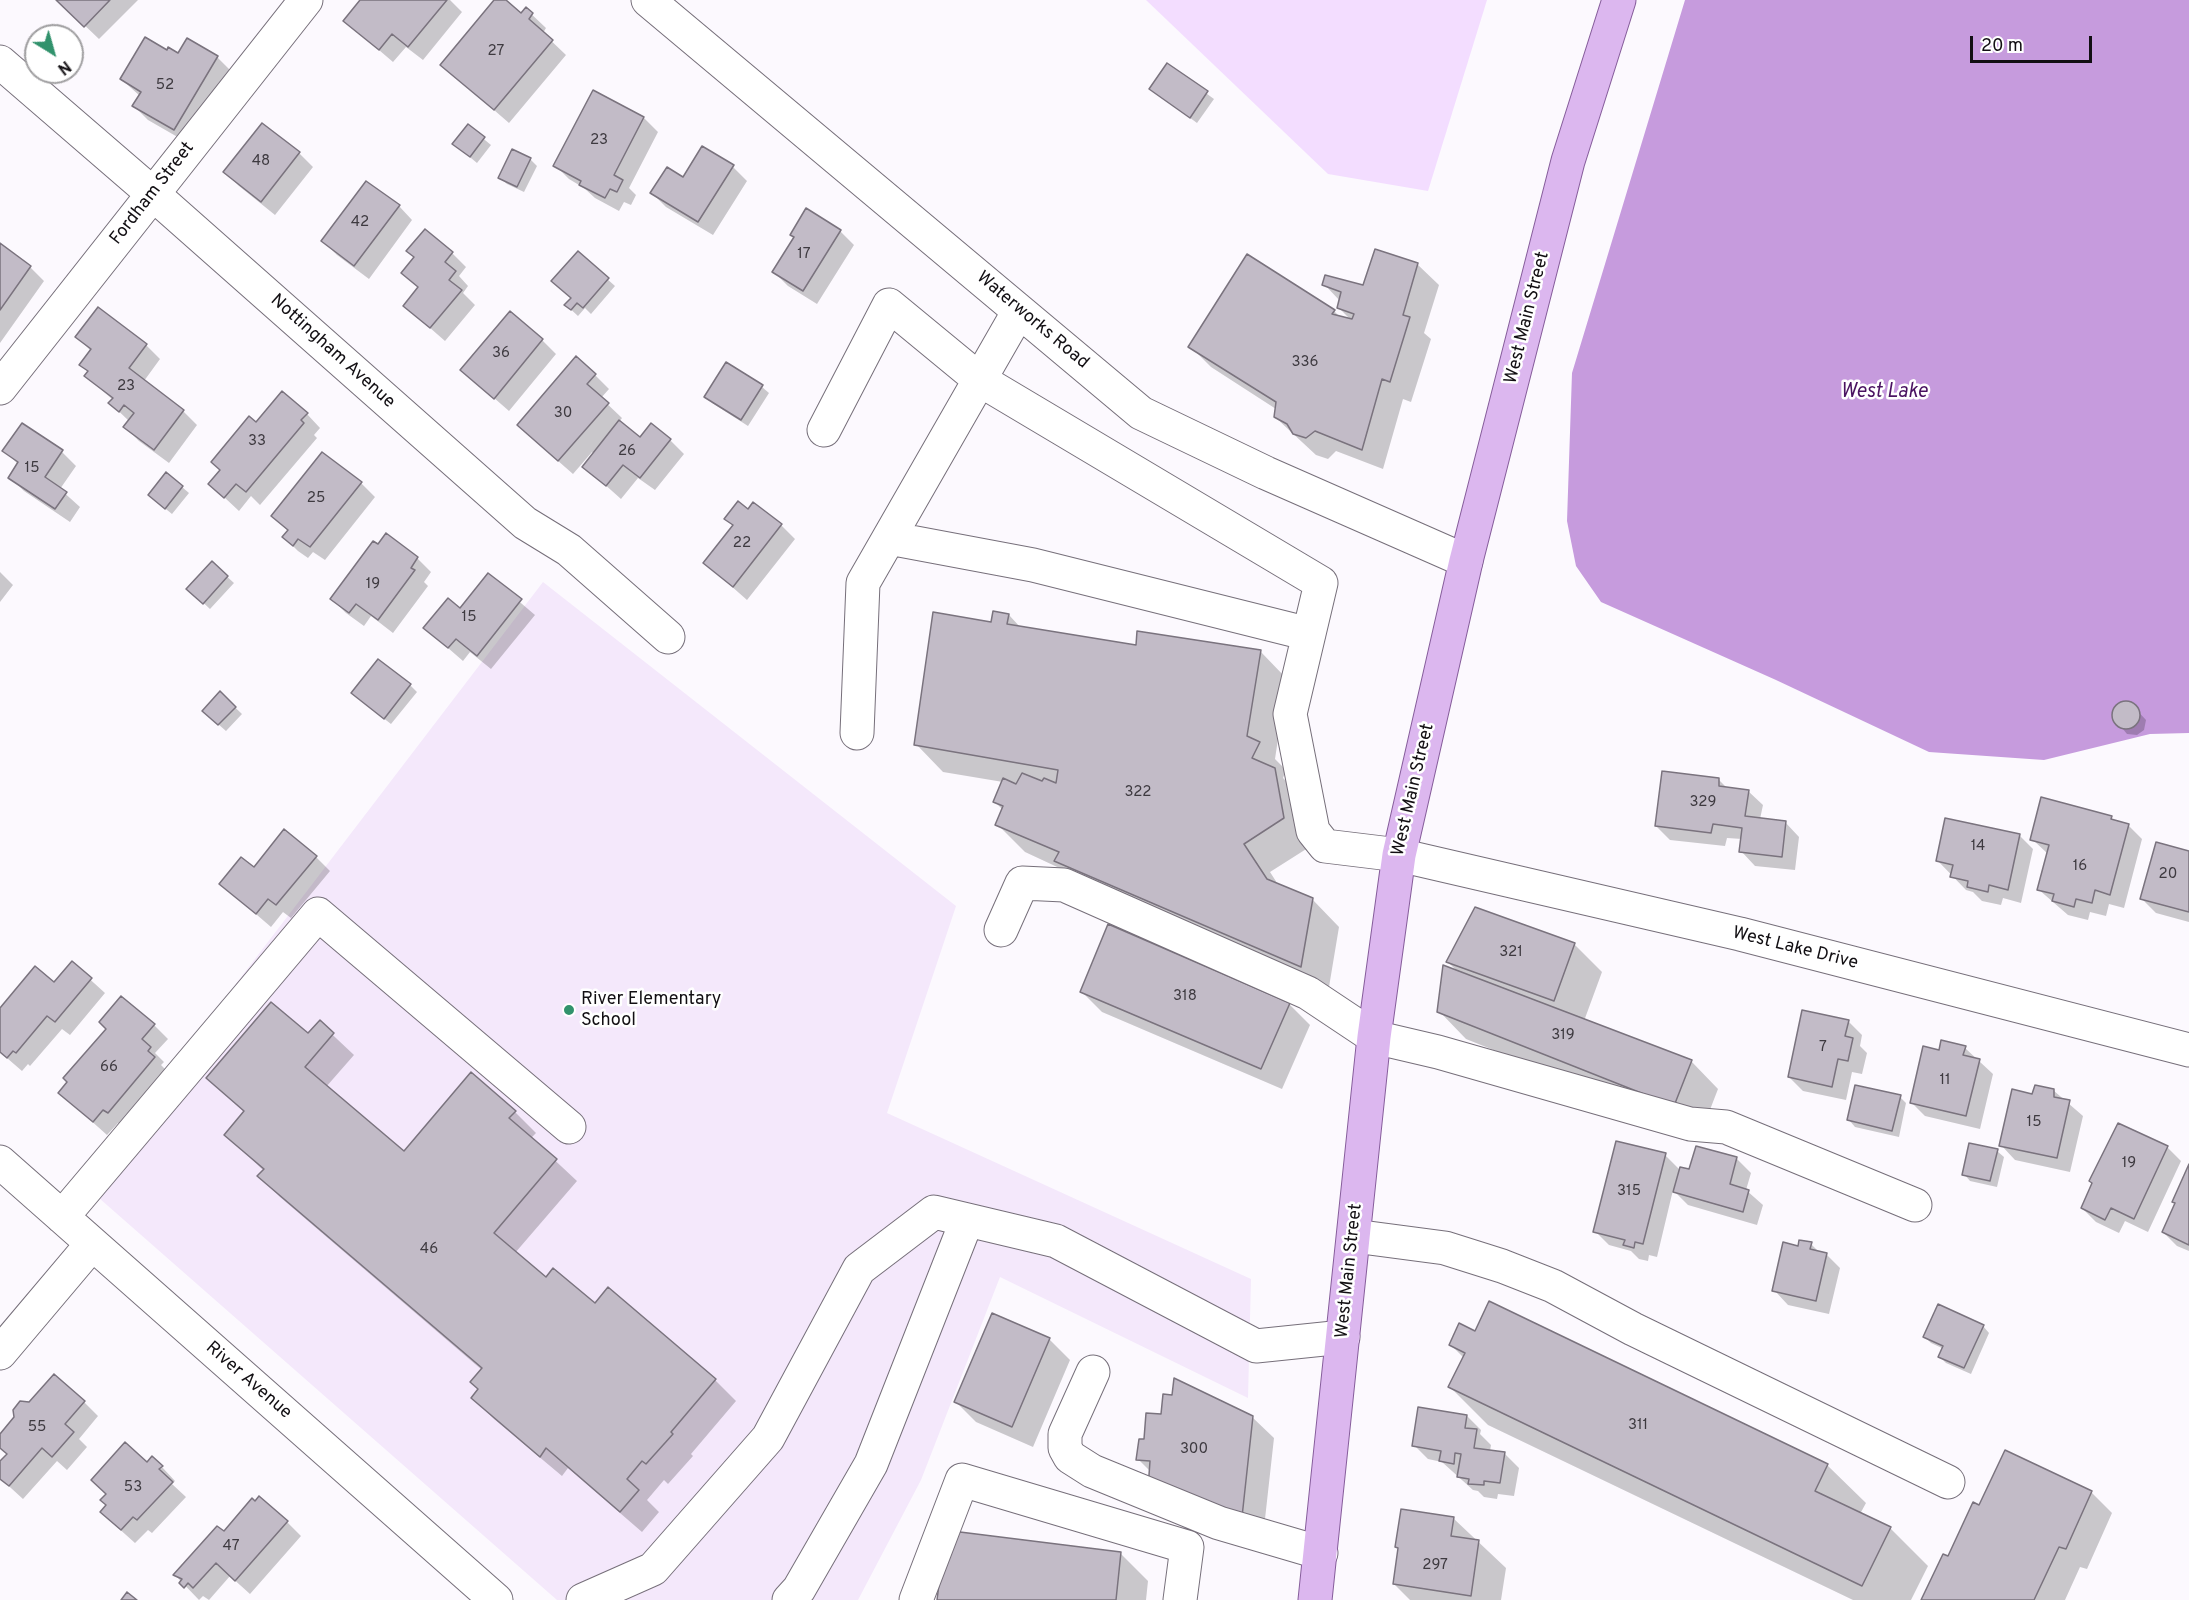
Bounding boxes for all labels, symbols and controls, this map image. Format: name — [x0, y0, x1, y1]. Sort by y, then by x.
north arrow — [24, 24, 84, 84]
scale bar — [1973, 24, 2094, 62]
text: 20 m — [1981, 35, 2023, 58]
house number: 27 — [488, 43, 504, 61]
text: N — [53, 55, 74, 78]
house number: 52 — [156, 77, 174, 95]
house number: 23 — [590, 132, 608, 150]
street label: Fordham Street — [106, 138, 200, 250]
house number: 48 — [252, 153, 270, 171]
house number: 42 — [351, 214, 369, 232]
house number: 17 — [797, 246, 811, 264]
street label: West Main Street — [1501, 250, 1555, 386]
street label: Waterworks Road — [971, 268, 1093, 374]
street label: Nottingham Avenue — [265, 290, 399, 414]
house number: 36 — [492, 345, 510, 363]
house number: 336 — [1291, 354, 1319, 372]
house number: 23 — [117, 378, 135, 396]
water label: West Lake — [1841, 381, 1927, 405]
house number: 30 — [554, 405, 572, 423]
house number: 33 — [248, 433, 266, 451]
house number: 26 — [618, 443, 636, 461]
house number: 15 — [25, 460, 39, 478]
house number: 25 — [307, 490, 325, 508]
house number: 22 — [733, 535, 751, 553]
house number: 19 — [366, 576, 380, 594]
house number: 15 — [462, 609, 476, 627]
street label: West Main Street — [1388, 722, 1440, 858]
house number: 322 — [1124, 784, 1152, 802]
house number: 329 — [1690, 794, 1716, 812]
house number: 14 — [1971, 838, 1985, 856]
house number: 16 — [2073, 858, 2087, 876]
house number: 20 — [2159, 866, 2177, 884]
street label: West Lake Drive — [1730, 923, 1860, 975]
house number: 321 — [1499, 944, 1523, 962]
house number: 318 — [1173, 988, 1197, 1006]
place label: River Elementary School — [581, 989, 721, 1032]
marker: River Elementary School — [562, 1003, 576, 1017]
house number: 319 — [1551, 1027, 1575, 1045]
house number: 7 — [1819, 1039, 1827, 1057]
house number: 66 — [100, 1059, 118, 1077]
house number: 11 — [1939, 1072, 1951, 1090]
house number: 15 — [2027, 1114, 2041, 1132]
house number: 19 — [2122, 1155, 2136, 1173]
house number: 315 — [1617, 1183, 1641, 1201]
street label: West Main Street — [1332, 1203, 1368, 1339]
house number: 46 — [420, 1241, 438, 1259]
street label: River Avenue — [201, 1338, 295, 1424]
house number: 311 — [1628, 1417, 1648, 1435]
house number: 55 — [28, 1419, 46, 1437]
house number: 300 — [1180, 1441, 1208, 1459]
house number: 53 — [124, 1479, 142, 1497]
house number: 47 — [223, 1538, 239, 1556]
house number: 297 — [1422, 1557, 1448, 1575]

